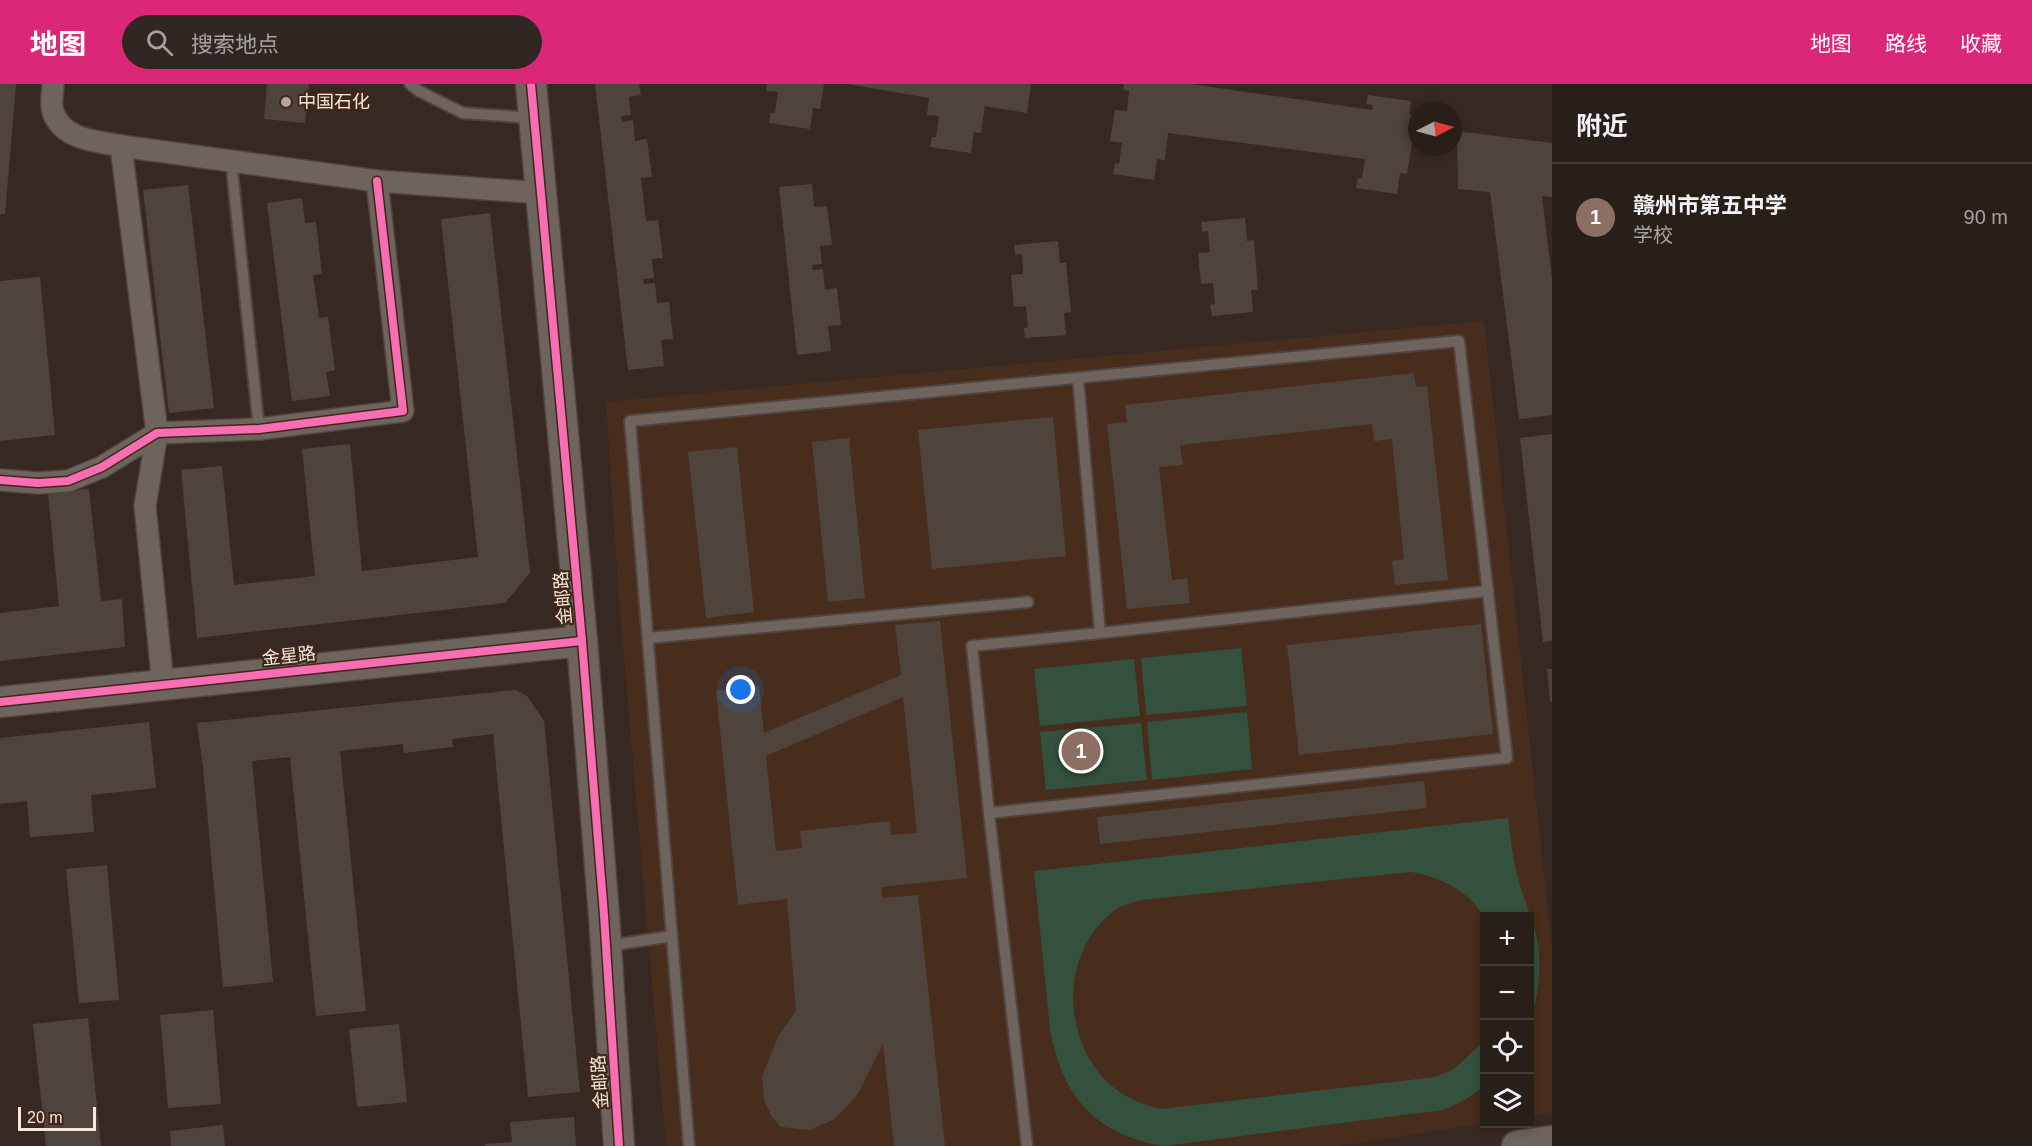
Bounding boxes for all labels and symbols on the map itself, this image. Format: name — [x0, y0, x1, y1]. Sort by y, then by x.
place label: 中国石化 — [298, 92, 370, 112]
marker: 中国石化 — [279, 95, 293, 109]
north arrow — [1408, 102, 1462, 156]
street label: 金邮路 — [551, 570, 575, 626]
street label: 金星路 — [261, 643, 317, 669]
your location — [726, 675, 755, 704]
pin: 1 — [1062, 728, 1100, 774]
street label: 金邮路 — [588, 1054, 612, 1110]
scale bar — [18, 1104, 96, 1132]

